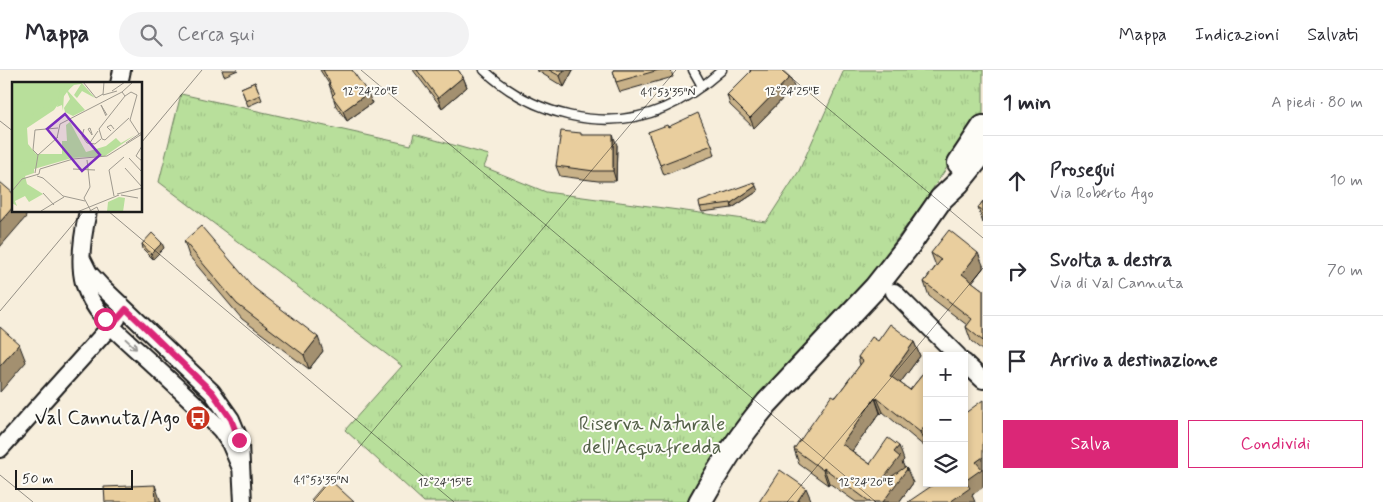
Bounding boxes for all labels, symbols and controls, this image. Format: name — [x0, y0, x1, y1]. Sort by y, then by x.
search box — [119, 12, 469, 57]
text: Mappa — [25, 19, 89, 50]
icon: search — [137, 21, 165, 49]
text: Cerca qui — [177, 22, 255, 47]
text: Mappa — [1119, 23, 1167, 47]
text: Indicazioni — [1195, 23, 1279, 47]
text: Salvati — [1307, 23, 1358, 47]
inset map — [12, 82, 142, 212]
text: 12°24'20"E — [342, 84, 398, 100]
text: 12°24'25"E — [764, 84, 820, 100]
text: 41°53'35"N — [640, 85, 696, 101]
text: 1 min — [1003, 89, 1051, 117]
text: A piedi · 80 m — [1271, 92, 1363, 113]
text: Prosegui — [1050, 158, 1115, 183]
icon: ahead — [1003, 167, 1031, 195]
text: 10 m — [1330, 170, 1363, 191]
text: Via Roberto Ago — [1050, 183, 1154, 204]
text: Svolta a destra — [1050, 248, 1172, 273]
icon: right — [1003, 257, 1031, 285]
text: 70 m — [1327, 260, 1363, 281]
text: Via di Val Cannuta — [1050, 273, 1184, 294]
route start — [94, 308, 117, 331]
one-way arrow — [125, 338, 138, 350]
icon: arrive — [1003, 347, 1031, 375]
text: Arrivo a destinazione — [1050, 348, 1218, 373]
map controls — [923, 352, 968, 487]
button: + — [923, 352, 968, 397]
button: − — [923, 397, 968, 442]
place label: Val Cannuta/Ago — [35, 405, 180, 432]
bus stop icon: Val Cannuta/Ago — [185, 405, 211, 431]
park label: Riserva Naturale dell'Acquafredda — [579, 411, 725, 461]
button: Salva — [1003, 420, 1178, 468]
button: Condividi — [1188, 420, 1363, 468]
route end — [228, 429, 251, 452]
button: layers — [923, 442, 968, 487]
scale bar — [15, 467, 132, 490]
text: 50 m — [22, 470, 53, 488]
text: 41°53'35"N — [293, 473, 349, 489]
text: 12°24'15"E — [418, 475, 472, 491]
text: 12°24'20"E — [838, 475, 894, 491]

